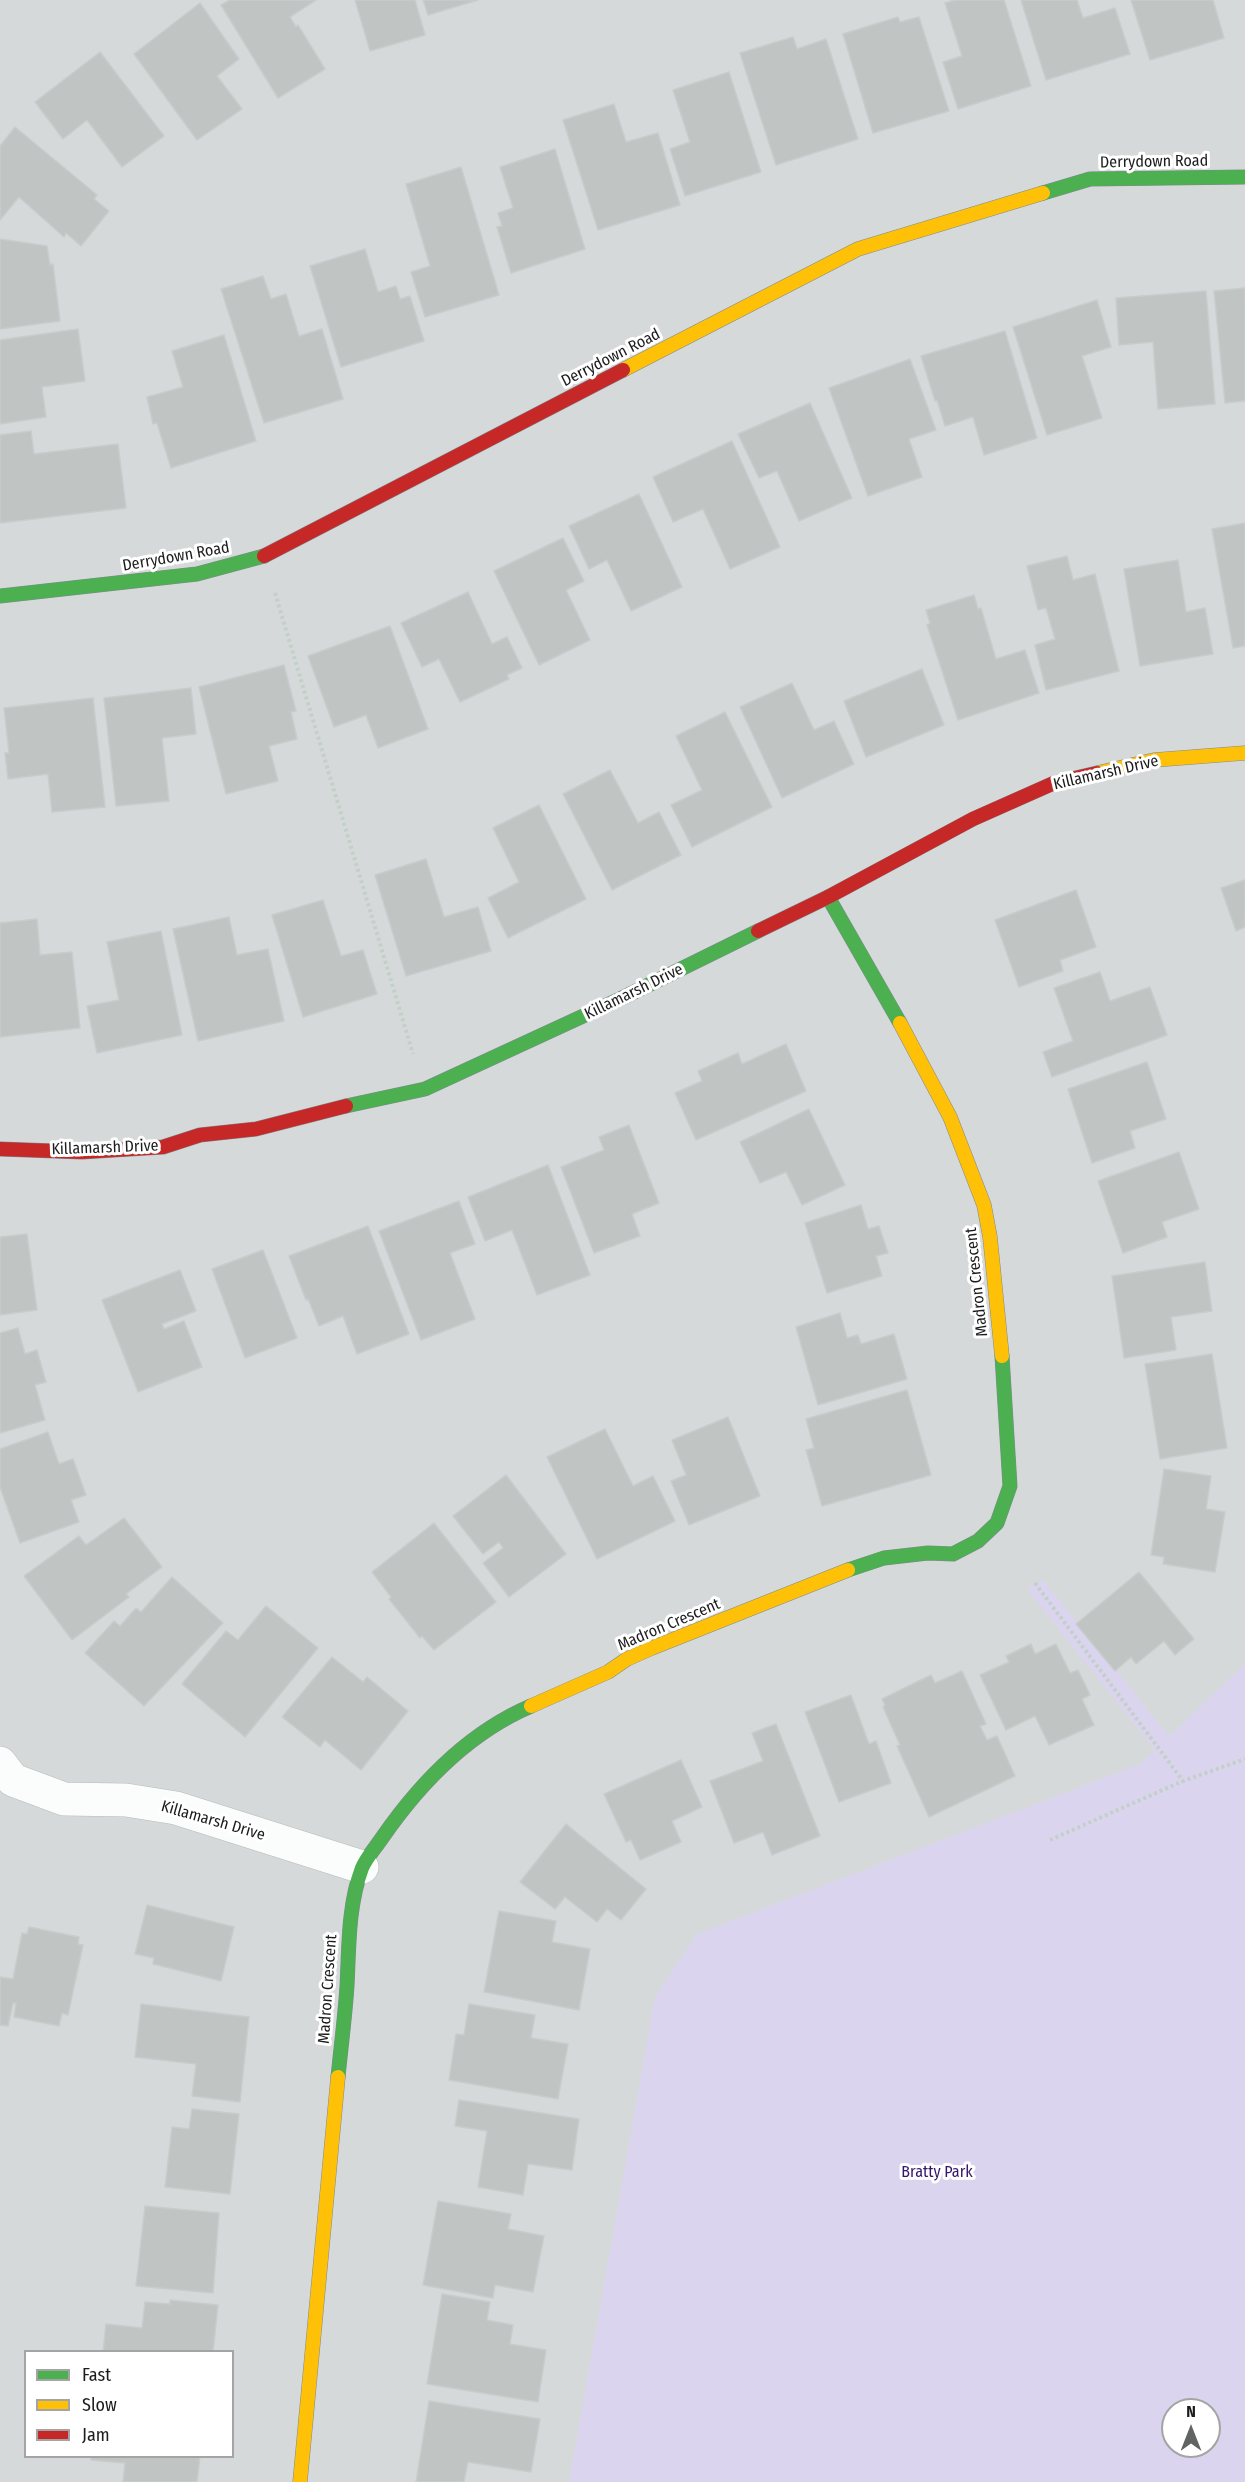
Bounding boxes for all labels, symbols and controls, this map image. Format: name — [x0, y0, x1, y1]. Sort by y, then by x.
street label: Derrydown Road — [1100, 151, 1208, 173]
street label: Derrydown Road — [558, 325, 664, 391]
street label: Derrydown Road — [121, 538, 231, 576]
street label: Killamarsh Drive — [1052, 752, 1160, 794]
street label: Killamarsh Drive — [582, 960, 686, 1024]
street label: Killamarsh Drive — [51, 1137, 159, 1159]
street label: Madron Crescent — [962, 1227, 992, 1337]
street label: Madron Crescent — [615, 1595, 723, 1655]
street label: Killamarsh Drive — [159, 1797, 267, 1845]
street label: Madron Crescent — [315, 1934, 341, 2044]
park label: Bratty Park — [901, 2163, 973, 2183]
legend — [24, 2350, 234, 2458]
text: Fast — [82, 2364, 111, 2386]
text: Slow — [82, 2394, 117, 2416]
north arrow — [1161, 2398, 1221, 2458]
text: N — [1186, 2402, 1196, 2421]
text: Jam — [82, 2424, 110, 2446]

